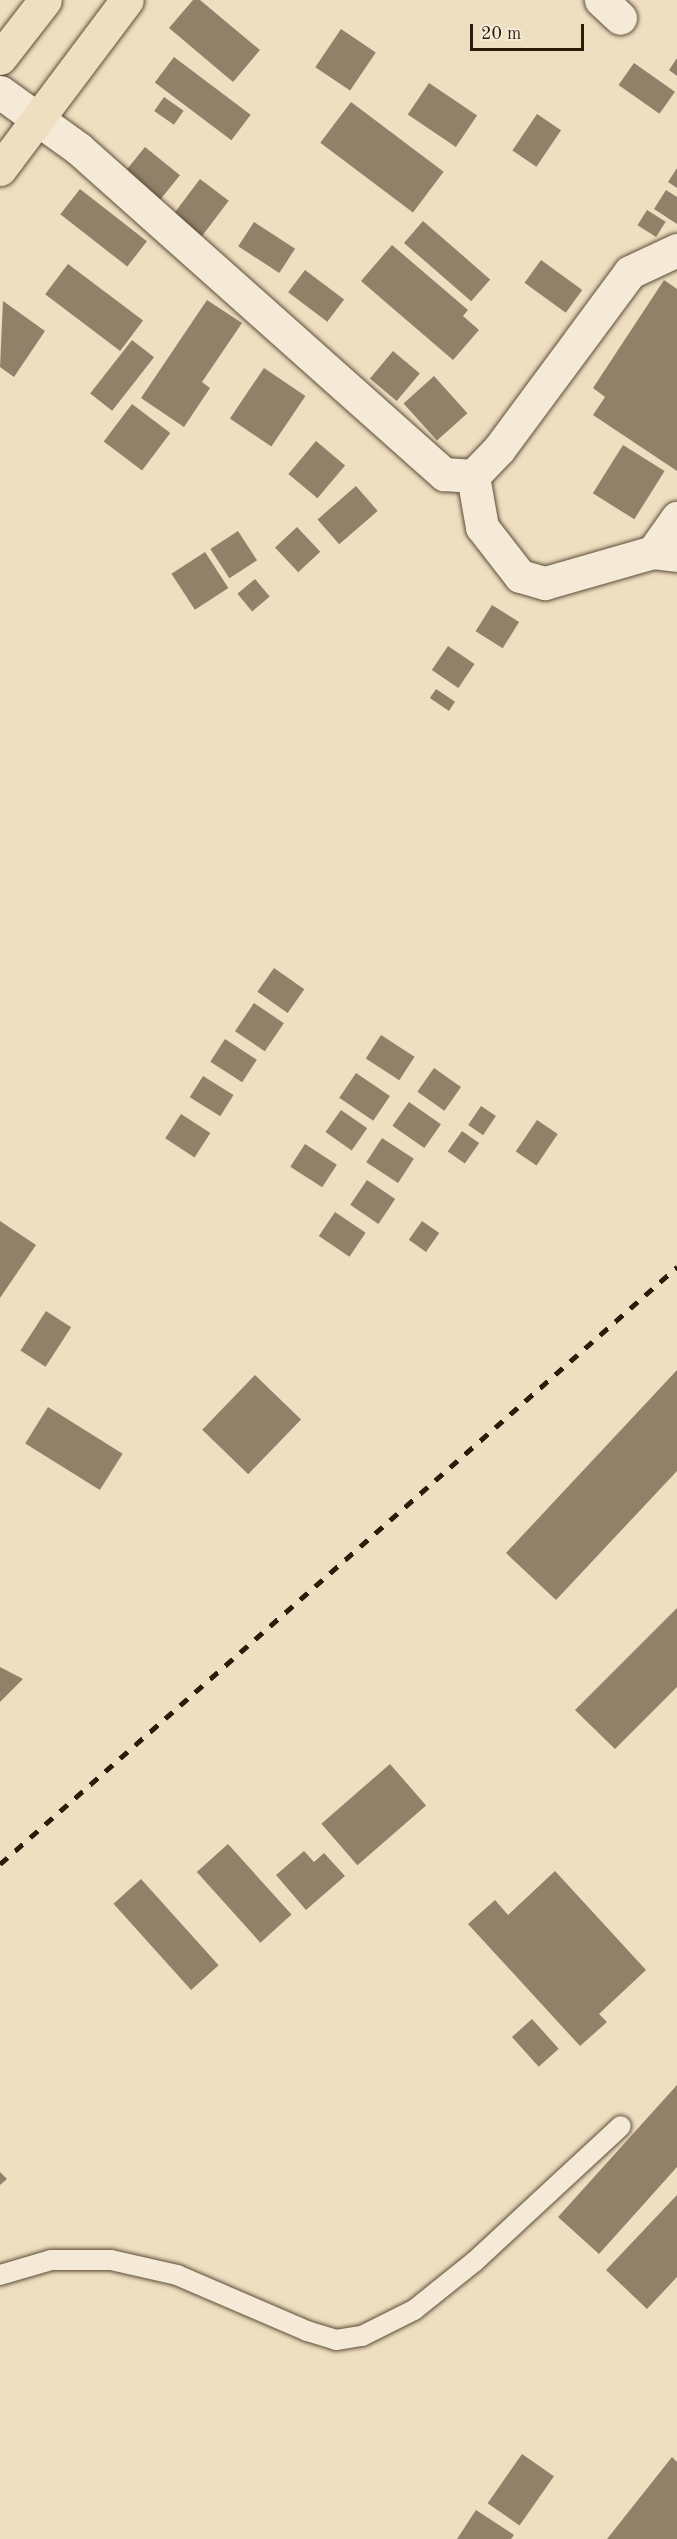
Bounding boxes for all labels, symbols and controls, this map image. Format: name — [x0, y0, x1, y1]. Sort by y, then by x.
scale bar — [473, 12, 587, 50]
text: 20 m — [481, 25, 521, 43]

